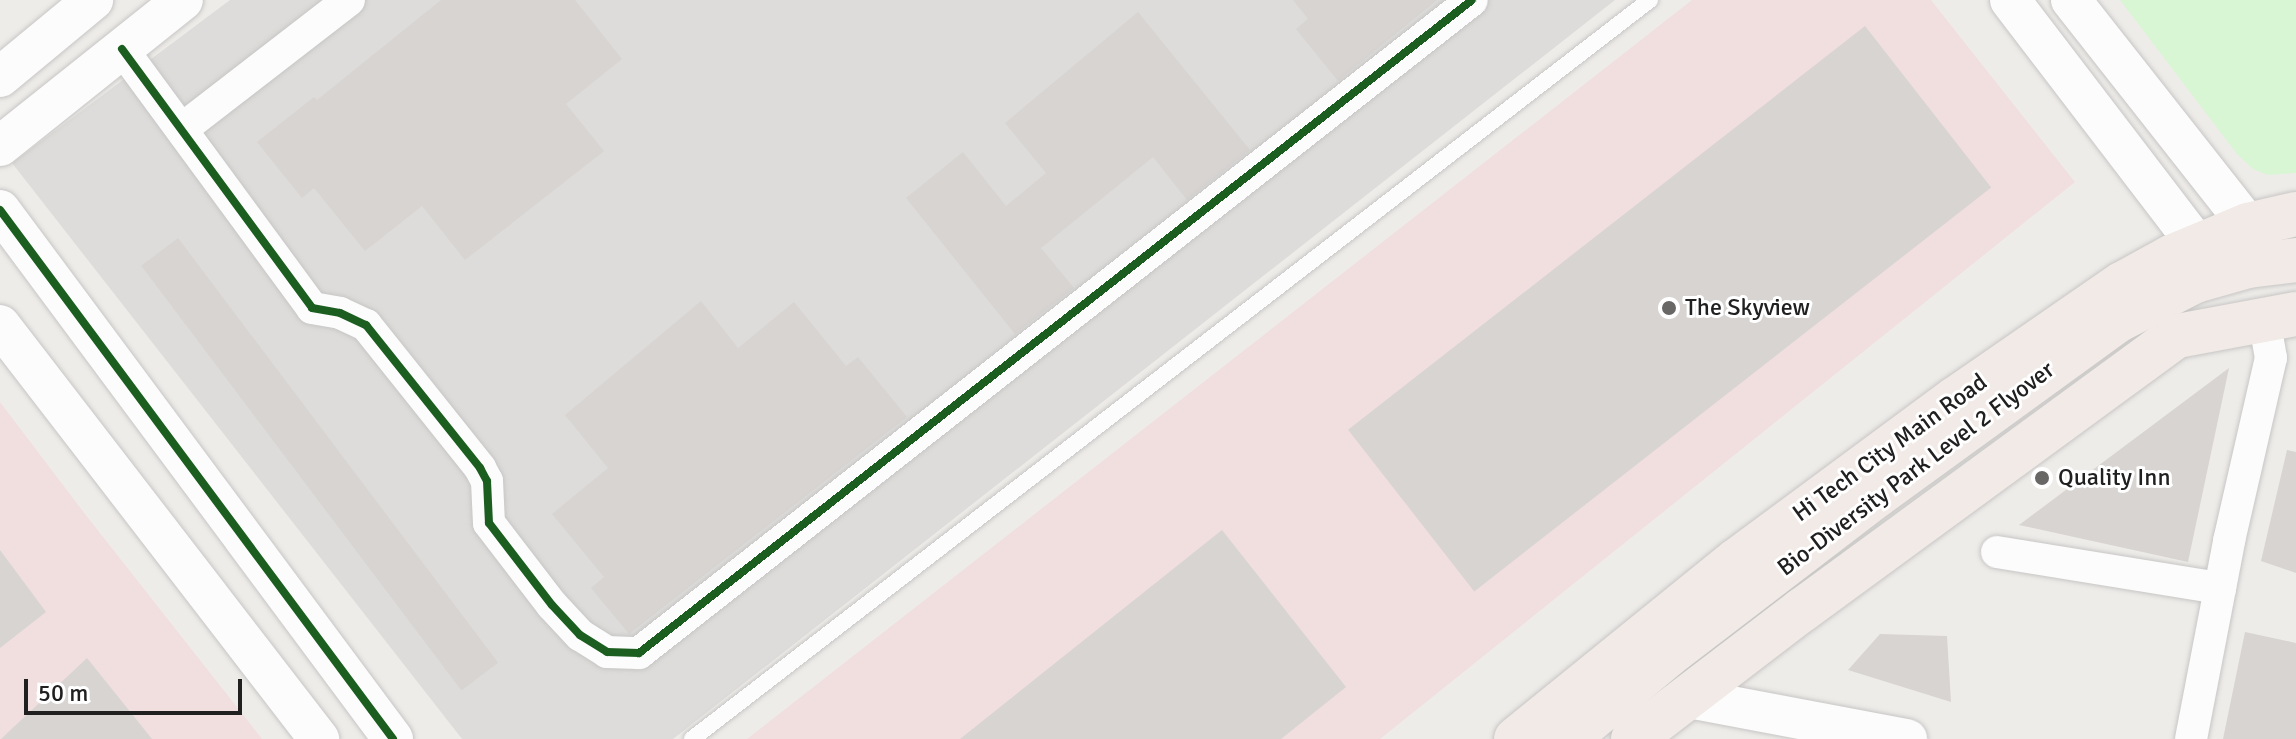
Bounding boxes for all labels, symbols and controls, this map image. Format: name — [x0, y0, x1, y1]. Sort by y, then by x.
place label: The Skyview — [1685, 294, 1810, 322]
marker: The Skyview — [1660, 299, 1678, 317]
street label: Bio-Diversity Park Level 2 Flyover — [1772, 355, 2060, 583]
street label: Hi Tech City Main Road — [1787, 368, 1993, 528]
place label: Quality Inn — [2058, 464, 2170, 492]
marker: Quality Inn — [2033, 469, 2051, 487]
scale bar — [28, 663, 246, 713]
text: 50 m — [38, 678, 88, 708]

